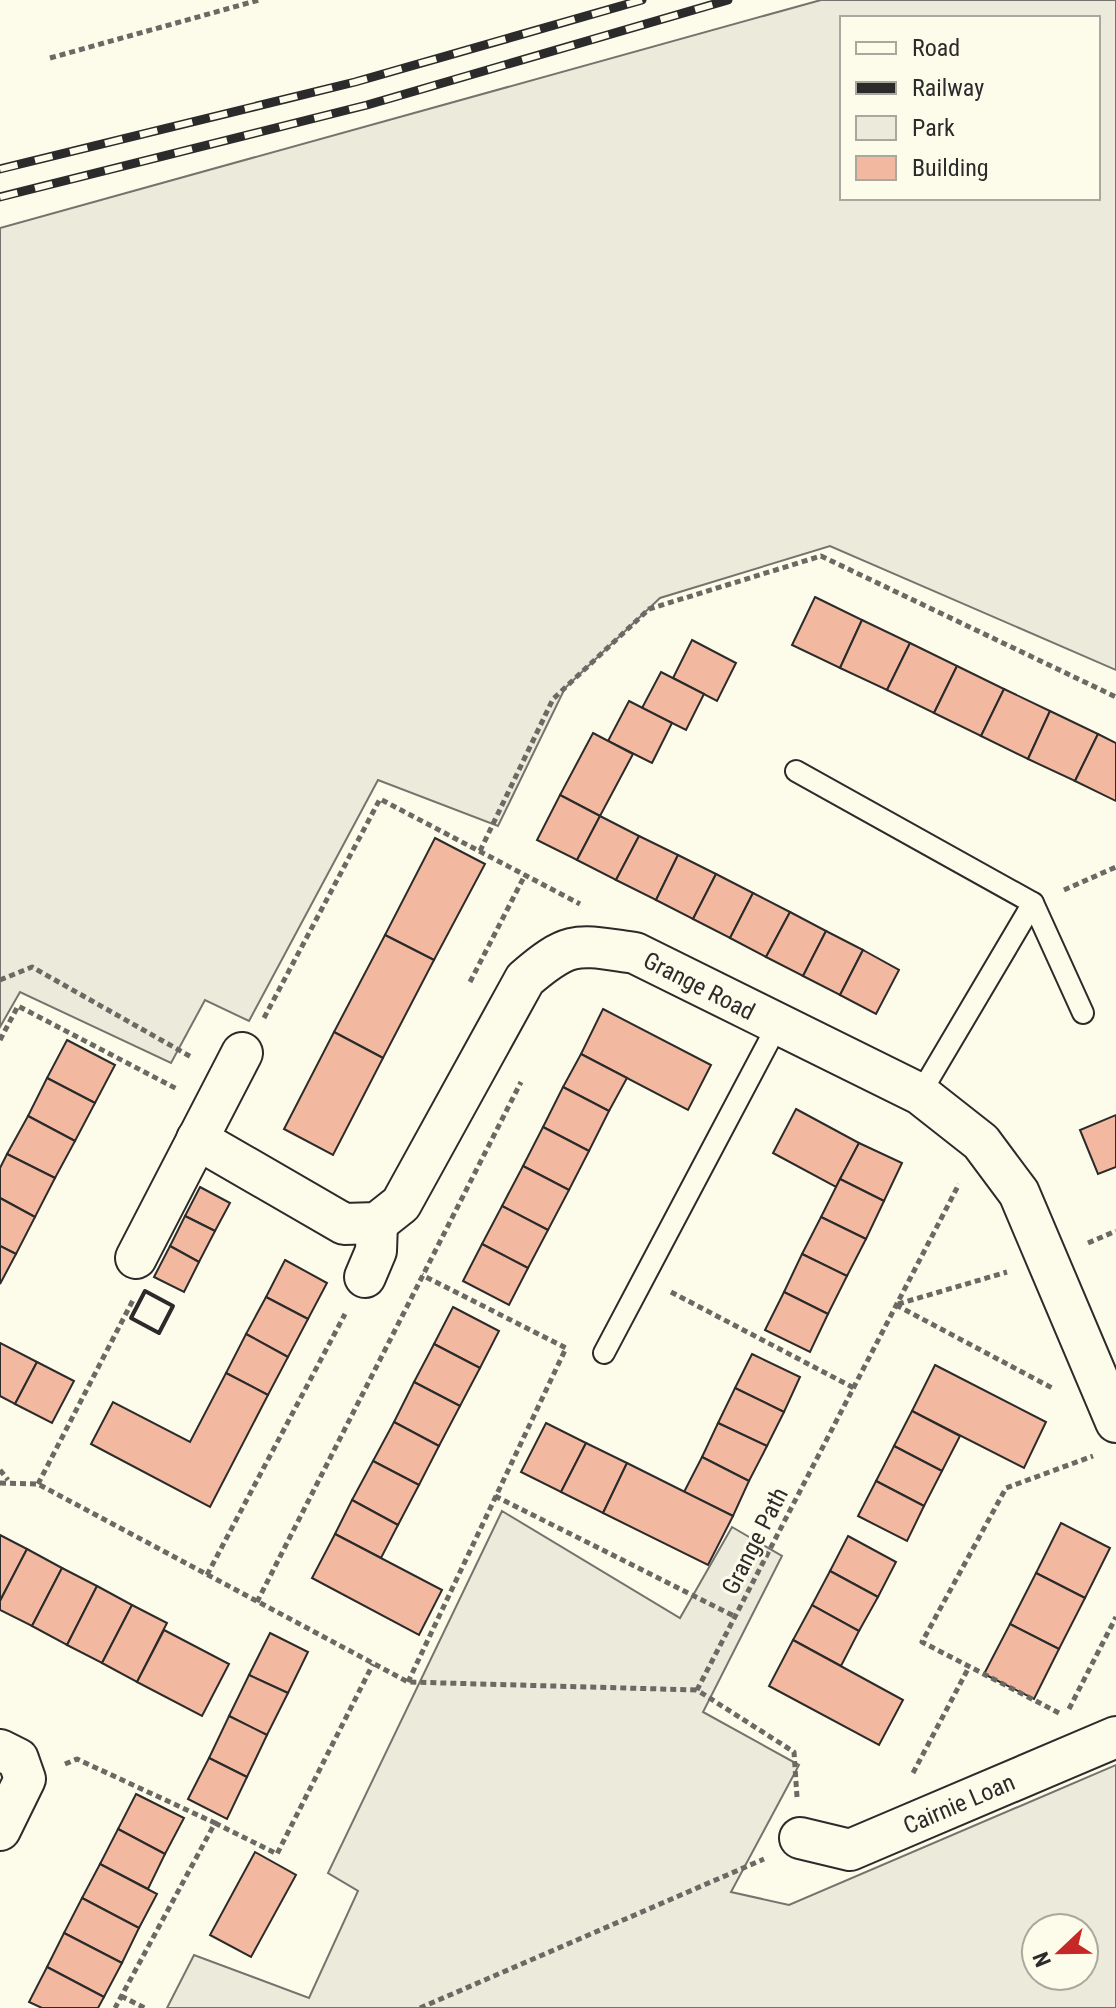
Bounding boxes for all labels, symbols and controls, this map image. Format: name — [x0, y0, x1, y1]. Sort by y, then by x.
legend — [840, 16, 1100, 200]
text: Road — [912, 34, 960, 62]
text: Railway — [912, 74, 984, 102]
text: Park — [912, 114, 955, 142]
text: Building — [912, 154, 989, 182]
street label: Grange Road — [639, 946, 759, 1026]
street label: Grange Path — [716, 1483, 794, 1599]
street label: Cairnie Loan — [899, 1768, 1019, 1840]
north arrow — [1020, 1912, 1100, 1992]
text: N — [1028, 1948, 1056, 1970]

